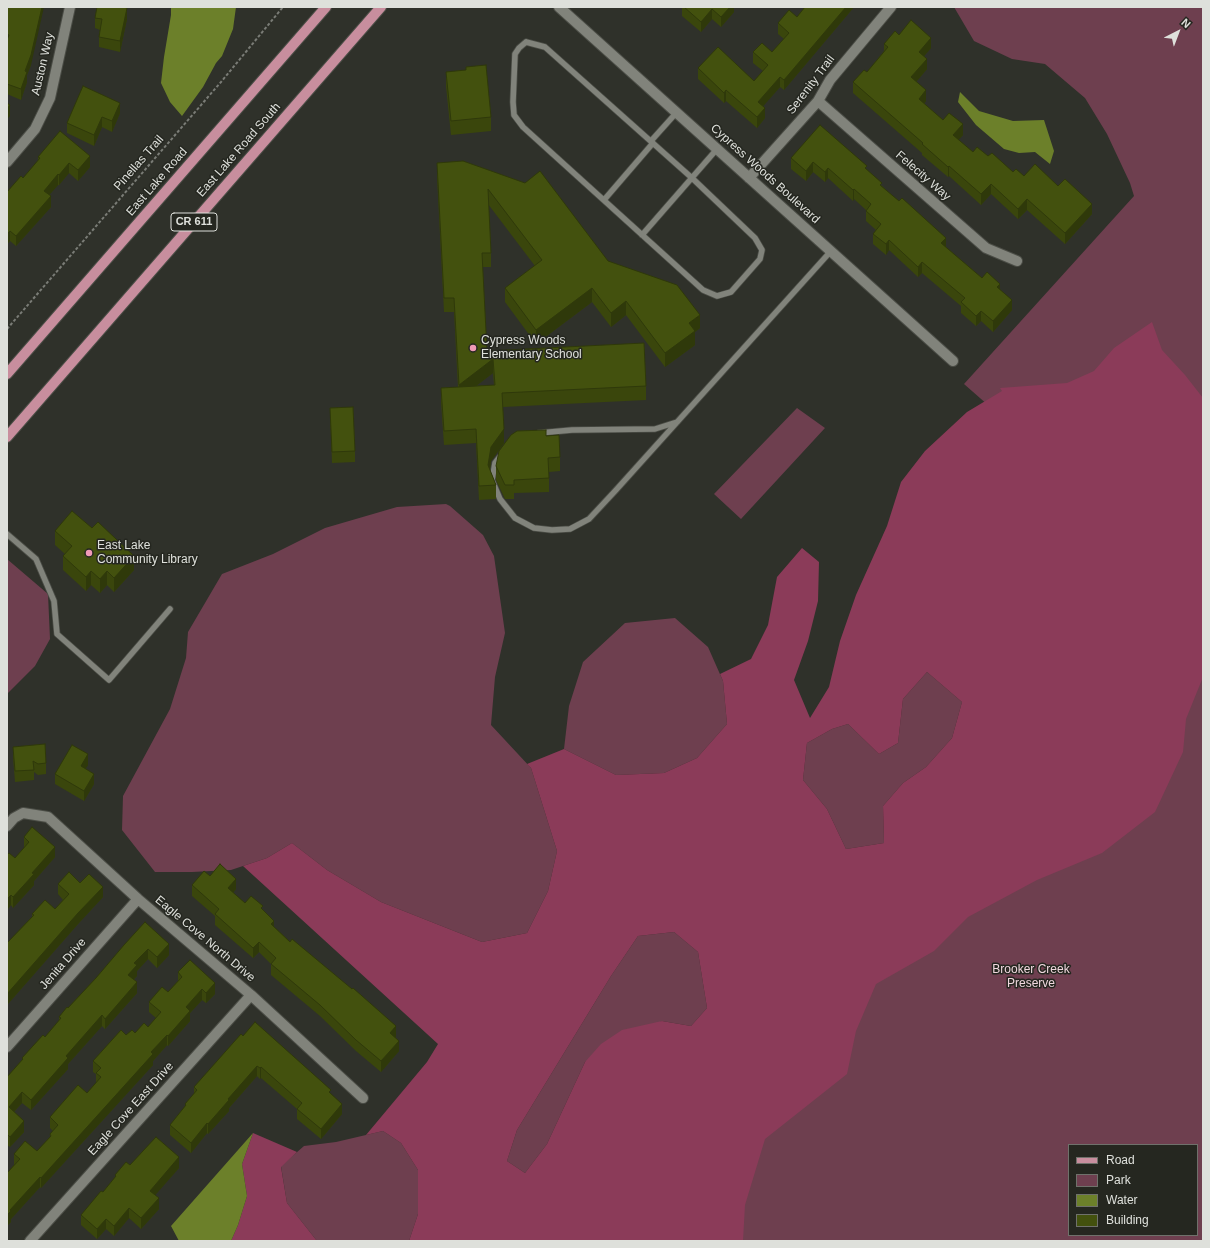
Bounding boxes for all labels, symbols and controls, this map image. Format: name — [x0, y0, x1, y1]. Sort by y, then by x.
north arrow — [1158, 12, 1198, 52]
text: N — [1179, 16, 1193, 30]
street label: Auston Way — [29, 31, 57, 97]
street label: Serenity Trail — [784, 53, 838, 117]
street label: East Lake Road South — [194, 100, 284, 200]
street label: Cypress Woods Boulevard — [707, 121, 823, 227]
street label: Pinellas Trail — [111, 133, 167, 193]
street label: East Lake Road — [124, 145, 190, 219]
street label: Felecity Way — [893, 148, 953, 204]
road number: CR 611 — [171, 213, 217, 231]
place label: Cypress Woods Elementary School — [481, 334, 582, 362]
marker: Cypress Woods Elementary School — [468, 343, 478, 353]
place label: East Lake Community Library — [97, 539, 198, 567]
marker: East Lake Community Library — [84, 548, 94, 558]
street label: Eagle Cove North Drive — [152, 893, 258, 985]
street label: Jenita Drive — [37, 935, 89, 993]
park label: Brooker Creek Preserve — [992, 963, 1070, 991]
street label: Eagle Cove East Drive — [85, 1059, 177, 1159]
legend — [1068, 1144, 1198, 1236]
text: Road — [1106, 1153, 1135, 1167]
text: Park — [1106, 1173, 1131, 1187]
text: Water — [1106, 1193, 1138, 1207]
text: Building — [1106, 1213, 1149, 1227]

